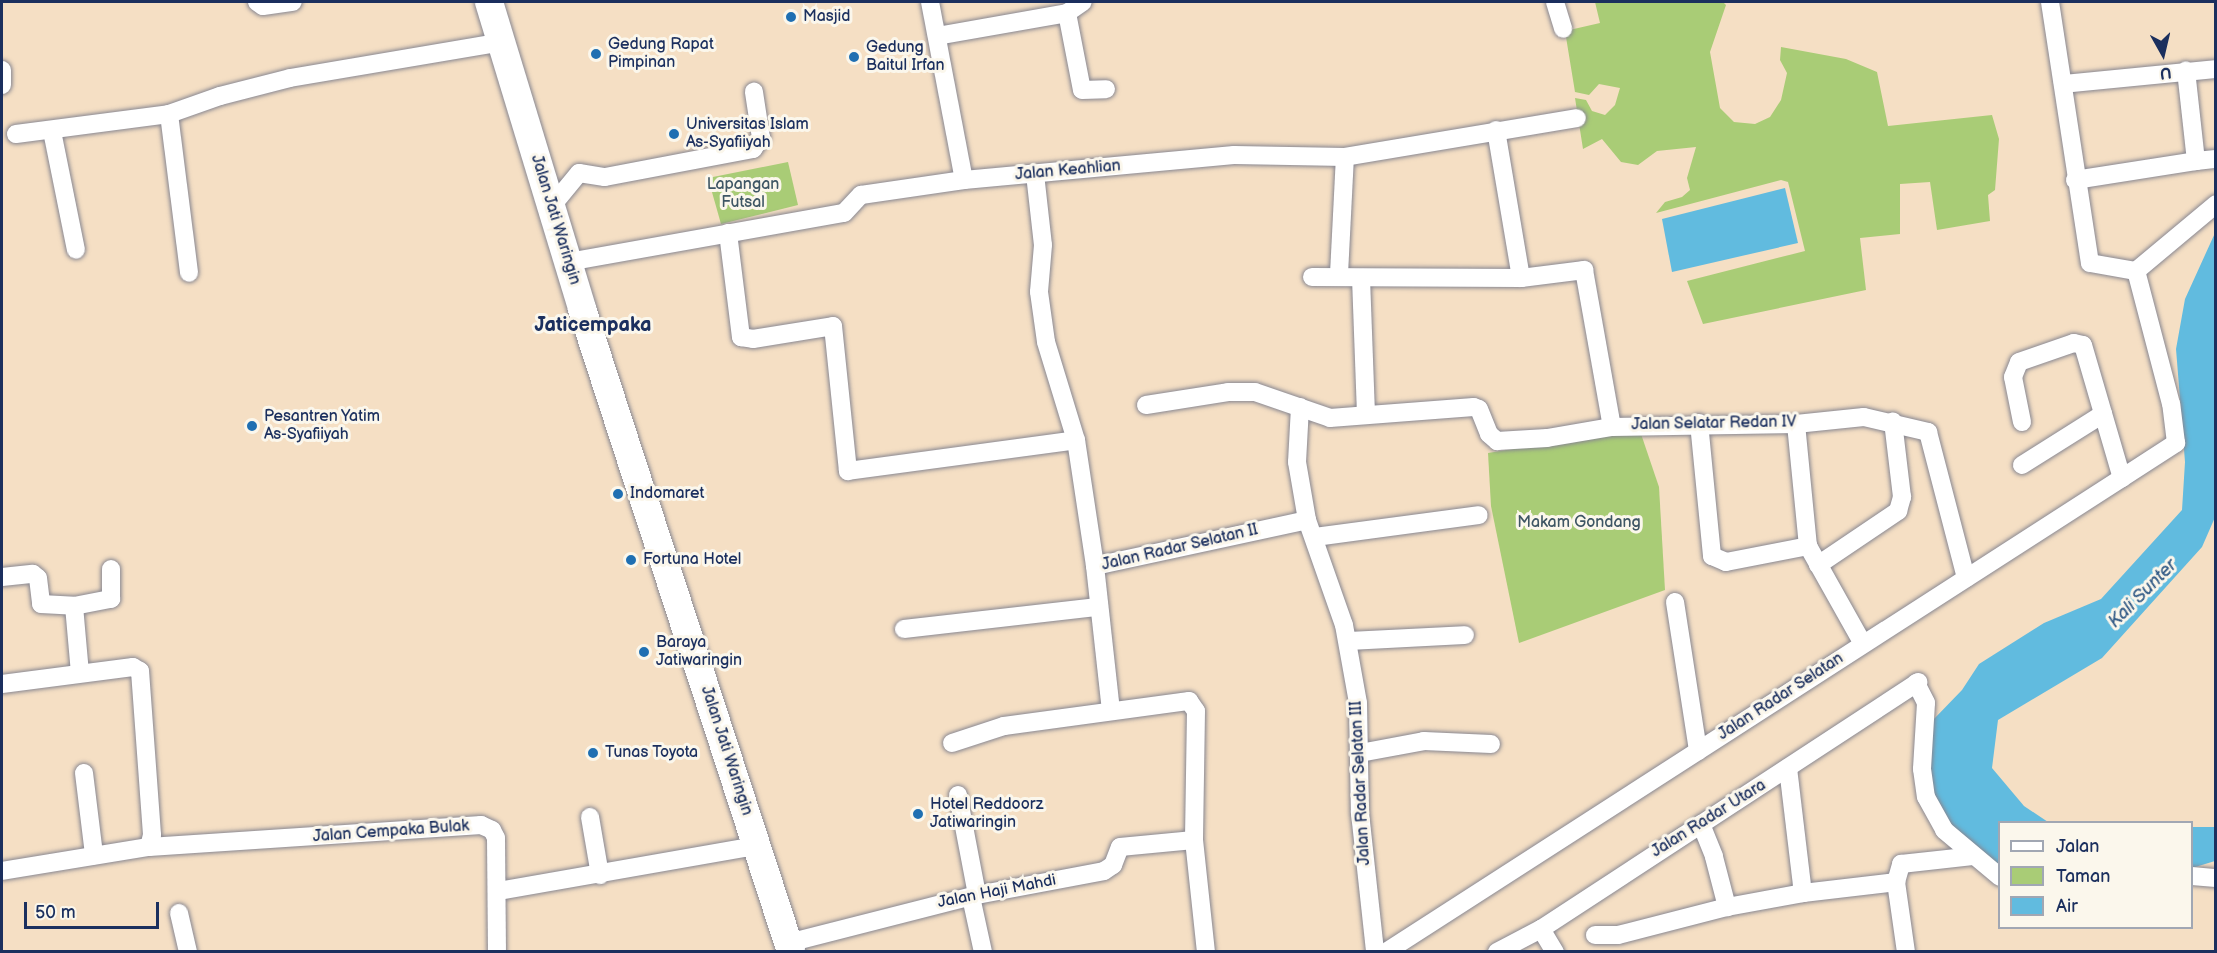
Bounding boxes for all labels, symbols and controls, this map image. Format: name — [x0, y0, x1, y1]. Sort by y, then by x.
place label: Masjid — [803, 7, 851, 27]
marker: Masjid — [784, 10, 798, 24]
north arrow — [2133, 24, 2193, 84]
place label: Gedung Rapat Pimpinan — [608, 35, 714, 73]
place label: Gedung Baitul Irfan — [866, 38, 945, 76]
marker: Gedung Rapat Pimpinan — [589, 47, 603, 61]
marker: Gedung Baitul Irfan — [847, 50, 861, 64]
text: U — [2159, 62, 2173, 83]
place label: Universitas Islam As-Syafiiyah — [686, 115, 809, 153]
marker: Universitas Islam As-Syafiiyah — [667, 127, 681, 141]
street label: Jalan Jati Waringin — [526, 152, 584, 288]
street label: Jalan Keahlian — [1014, 157, 1122, 185]
park label: Lapangan Futsal — [707, 175, 779, 213]
district label: Jaticempaka — [534, 313, 652, 337]
place label: Pesantren Yatim As-Syafiiyah — [264, 407, 381, 445]
street label: Jalan Selatar Redan IV — [1631, 413, 1797, 435]
marker: Pesantren Yatim As-Syafiiyah — [245, 419, 259, 433]
place label: Indomaret — [630, 484, 704, 504]
marker: Indomaret — [611, 487, 625, 501]
park label: Makam Gondang — [1517, 513, 1641, 533]
street label: Jalan Radar Selatan II — [1100, 521, 1260, 575]
place label: Fortuna Hotel — [643, 550, 741, 570]
marker: Fortuna Hotel — [624, 553, 638, 567]
water label: Kali Sunter — [2104, 555, 2182, 633]
place label: Baraya Jatiwaringin — [656, 633, 742, 671]
marker: Baraya Jatiwaringin — [637, 645, 651, 659]
street label: Jalan Radar Selatan — [1715, 649, 1847, 745]
street label: Jalan Jati Waringin — [696, 683, 756, 819]
street label: Jalan Radar Selatan III — [1347, 700, 1375, 866]
place label: Tunas Toyota — [605, 743, 699, 763]
marker: Tunas Toyota — [586, 746, 600, 760]
street label: Jalan Radar Utara — [1648, 776, 1770, 862]
place label: Hotel Reddoorz Jatiwaringin — [930, 795, 1043, 833]
marker: Hotel Reddoorz Jatiwaringin — [911, 807, 925, 821]
street label: Jalan Cempaka Bulak — [312, 817, 470, 847]
legend — [1998, 821, 2193, 929]
text: Jalan — [2056, 836, 2099, 857]
text: Taman — [2056, 866, 2110, 887]
street label: Jalan Haji Mahdi — [936, 871, 1058, 913]
scale bar — [27, 890, 162, 928]
text: Air — [2056, 896, 2078, 917]
text: 50 m — [35, 902, 76, 923]

